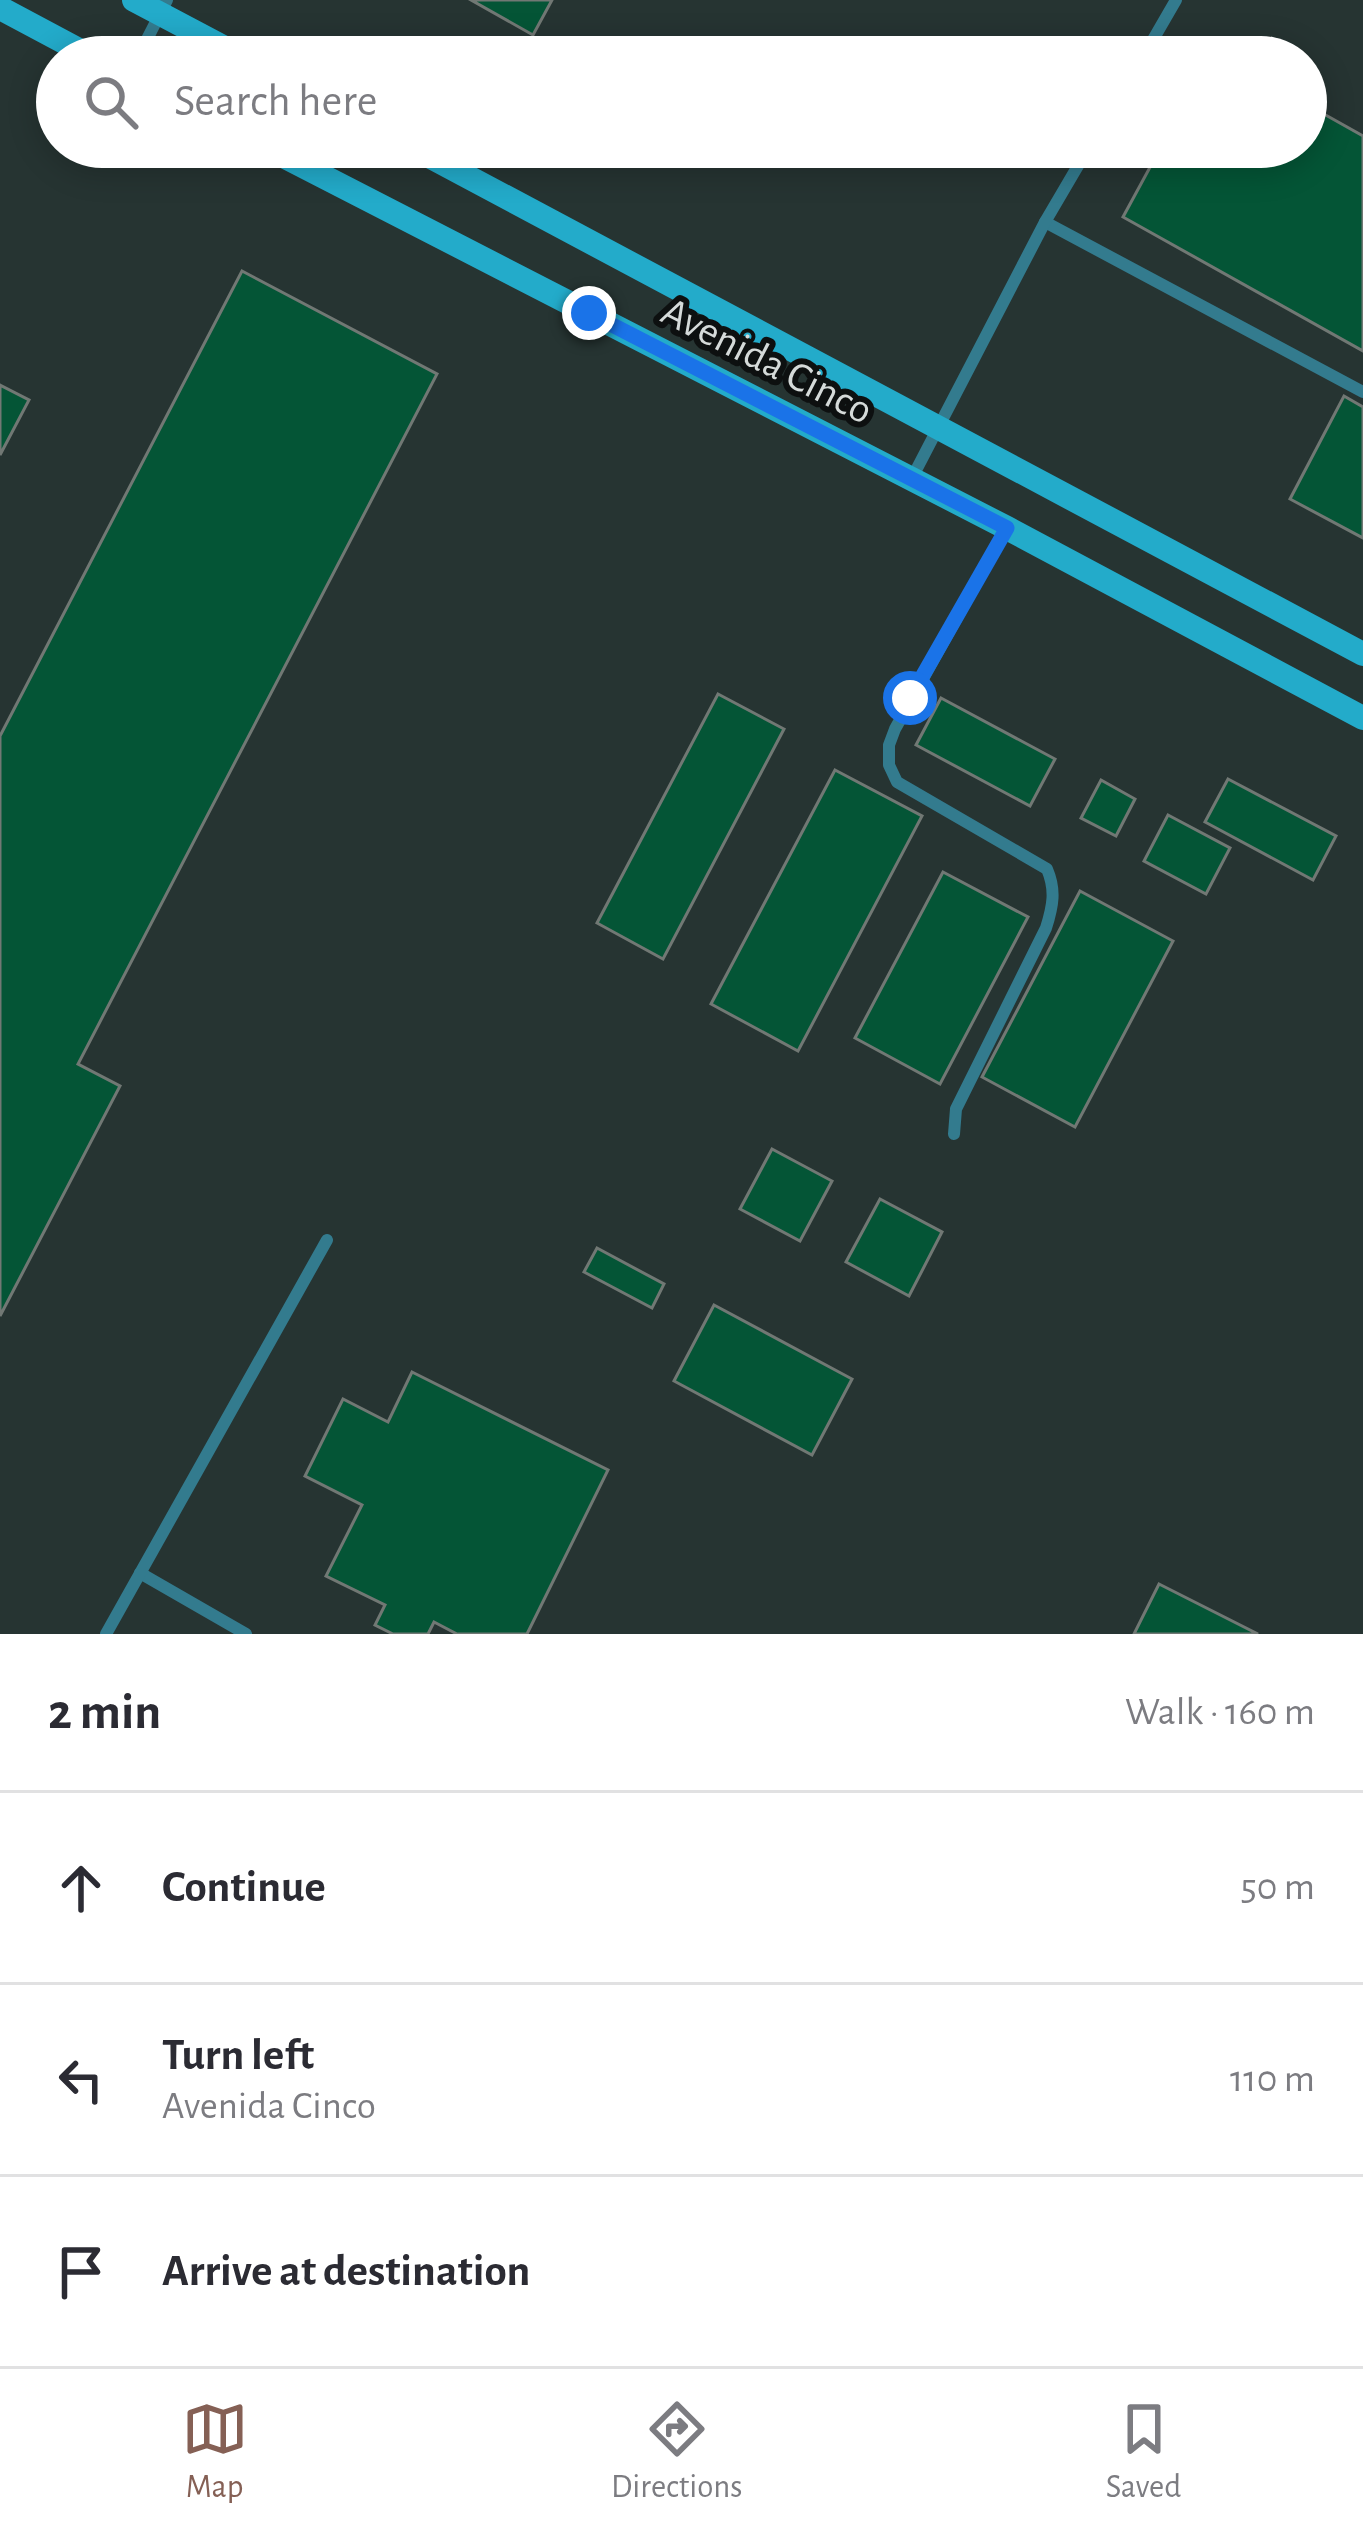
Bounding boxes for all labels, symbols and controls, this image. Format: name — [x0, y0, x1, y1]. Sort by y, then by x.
search box — [36, 36, 1327, 168]
icon: search — [78, 69, 144, 135]
text: Search here — [174, 79, 377, 124]
route end — [562, 286, 616, 340]
street label: Avenida Cinco — [655, 290, 879, 432]
route start — [883, 671, 937, 725]
text: 2 min — [48, 1687, 161, 1738]
text: Walk · 160 m — [1125, 1693, 1315, 1732]
icon: ahead — [48, 1855, 114, 1921]
text: Continue — [162, 1865, 326, 1910]
text: 50 m — [1240, 1868, 1315, 1907]
text: Turn left — [162, 2033, 314, 2078]
icon: left — [48, 2047, 114, 2113]
text: 110 m — [1230, 2060, 1315, 2099]
text: Avenida Cinco — [162, 2087, 376, 2126]
icon: arrive — [48, 2239, 114, 2305]
text: Arrive at destination — [162, 2249, 530, 2294]
tab: Map — [182, 2396, 248, 2508]
tab: Directions — [611, 2396, 742, 2508]
tab: Saved — [1106, 2396, 1181, 2508]

